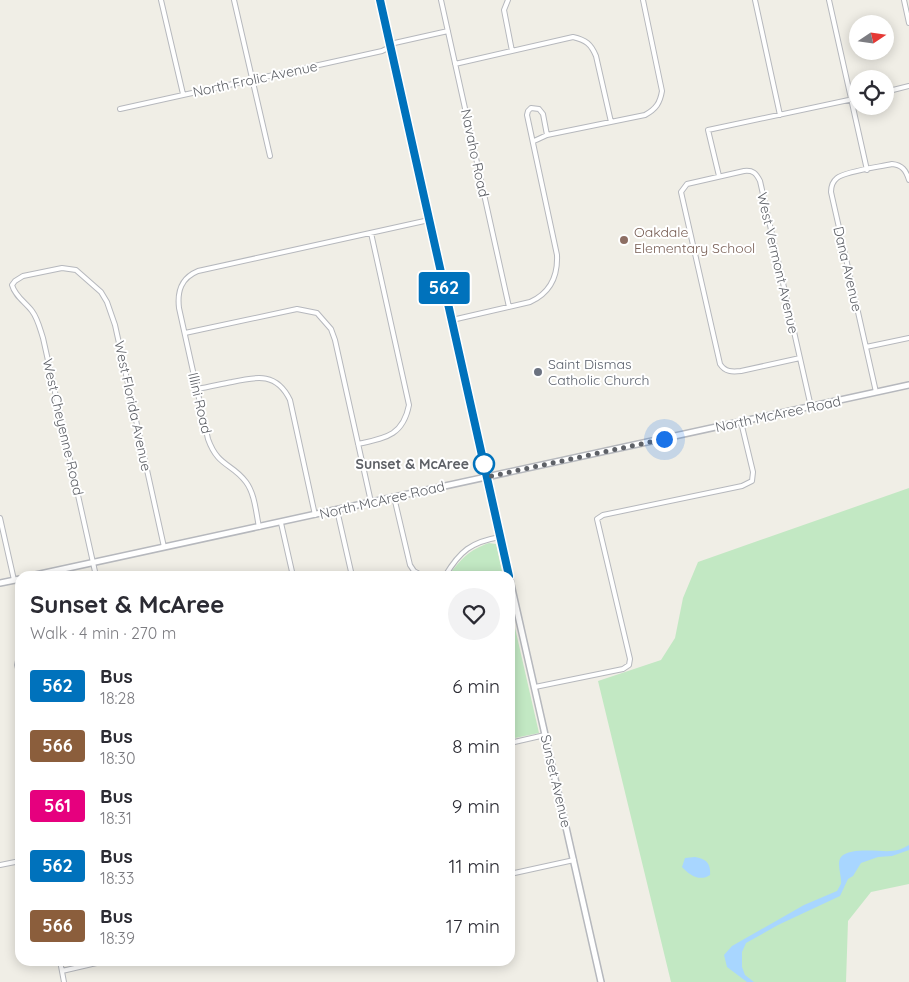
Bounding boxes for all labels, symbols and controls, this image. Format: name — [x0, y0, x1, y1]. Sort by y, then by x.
north arrow — [849, 15, 894, 60]
map controls — [849, 15, 894, 115]
street label: North Frolic Avenue — [191, 57, 319, 101]
button: locate — [849, 70, 894, 115]
street label: Navaho Road — [457, 107, 493, 199]
street label: West Vermont Avenue — [753, 191, 803, 335]
place label: Oakdale Elementary School — [634, 223, 755, 257]
street label: Dana Avenue — [829, 225, 867, 313]
marker: Oakdale Elementary School — [618, 234, 630, 246]
line badge: 562 — [415, 272, 473, 304]
text: 562 — [429, 276, 459, 299]
street label: West Florida Avenue — [110, 339, 156, 473]
place label: Saint Dismas Catholic Church — [548, 355, 649, 389]
street label: West Cheyenne Road — [39, 357, 87, 497]
marker: Saint Dismas Catholic Church — [532, 366, 544, 378]
street label: Illini Road — [184, 370, 216, 436]
street label: North McAree Road — [714, 392, 842, 436]
your location — [652, 427, 677, 452]
marker: Sunset & McAree — [473, 453, 495, 475]
place label: Sunset & McAree — [356, 455, 469, 473]
street label: North McAree Road — [318, 477, 446, 523]
button: heart — [448, 588, 500, 640]
text: Sunset & McAree — [30, 589, 224, 619]
text: Walk · 4 min · 270 m — [30, 623, 176, 643]
text: Bus — [100, 664, 133, 688]
text: 562 — [42, 674, 73, 697]
text: 6 min — [452, 674, 500, 698]
text: 18:28 — [100, 688, 135, 708]
text: Bus — [100, 724, 133, 748]
street label: Sunset Avenue — [537, 733, 575, 829]
text: 566 — [42, 734, 73, 757]
text: 8 min — [452, 734, 500, 758]
text: 18:30 — [100, 748, 135, 768]
text: Bus — [100, 784, 133, 808]
text: 561 — [44, 794, 71, 817]
text: 9 min — [452, 794, 500, 818]
text: 18:31 — [100, 808, 132, 828]
text: Bus — [100, 844, 133, 868]
text: 562 — [42, 854, 73, 877]
text: 11 min — [448, 854, 500, 878]
text: 18:33 — [100, 868, 134, 888]
text: Bus — [100, 904, 133, 928]
text: 566 — [42, 914, 73, 937]
text: 17 min — [446, 914, 500, 938]
text: 18:39 — [100, 928, 135, 948]

